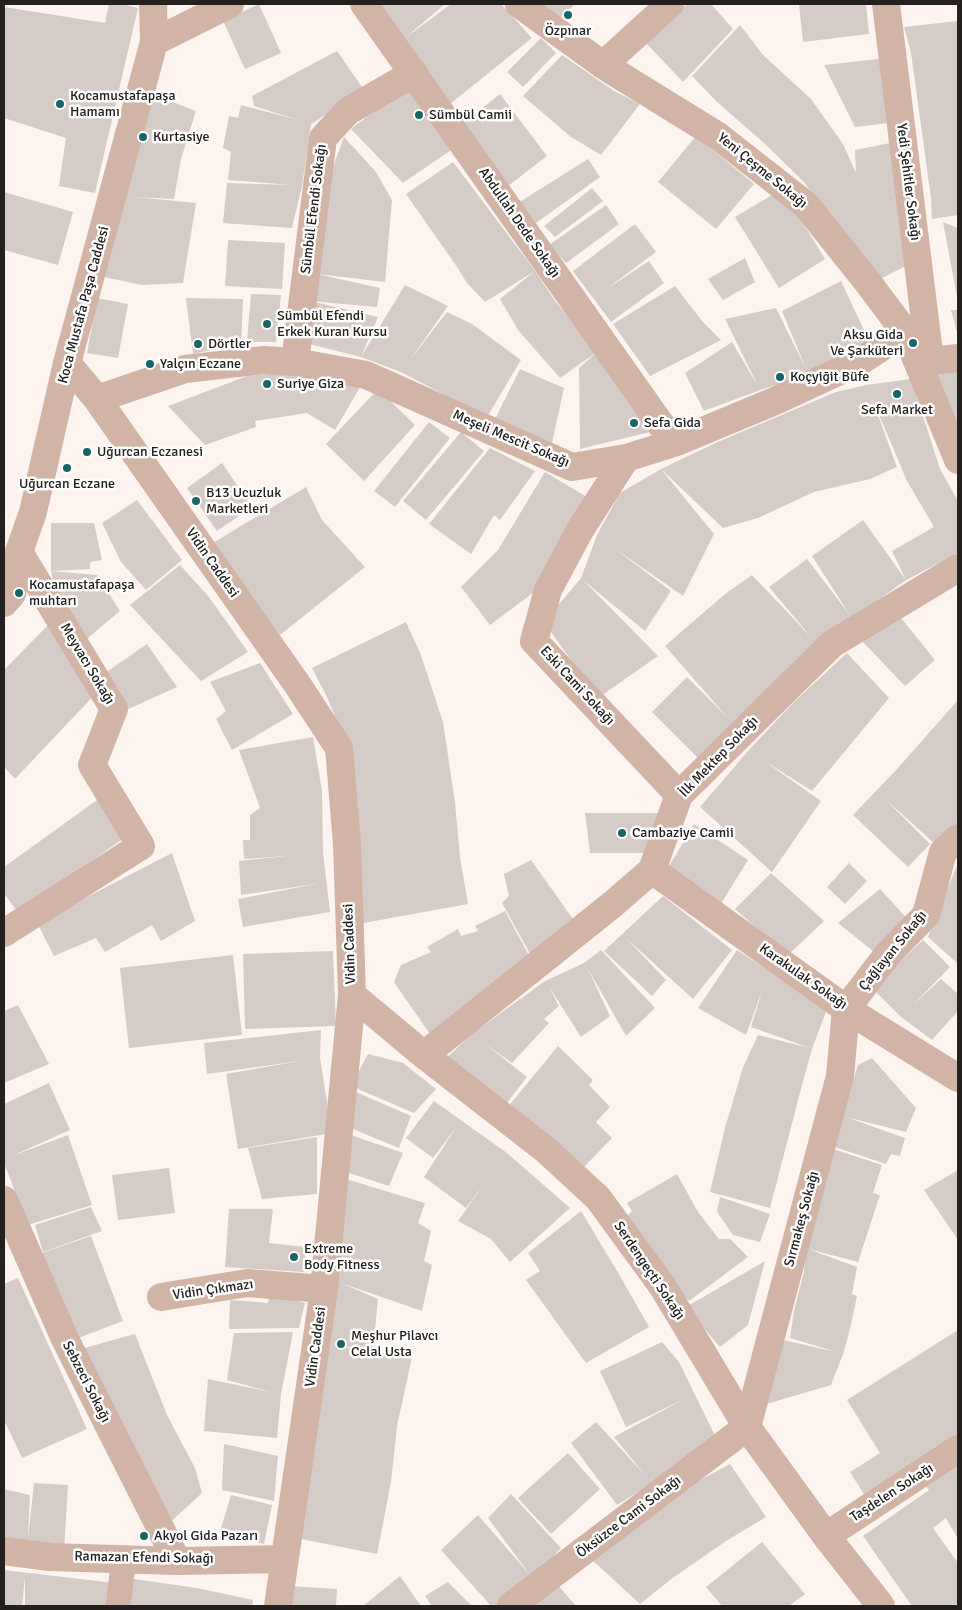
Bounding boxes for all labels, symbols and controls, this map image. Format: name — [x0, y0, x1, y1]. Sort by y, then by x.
marker: Özpınar — [562, 9, 574, 21]
place label: Özpınar — [545, 23, 591, 39]
place label: Kocamustafapaşa Hamamı — [70, 88, 176, 120]
marker: Kocamustafapaşa Hamamı — [54, 98, 66, 110]
place label: Sümbül Camii — [429, 107, 512, 123]
marker: Sümbül Camii — [413, 109, 425, 121]
street label: Yedi Şehitler Sokağı — [892, 122, 924, 242]
place label: Kurtasiye — [153, 129, 209, 145]
street label: Yeni Çeşme Sokağı — [714, 130, 810, 212]
marker: Kurtasiye — [137, 131, 149, 143]
street label: Sümbül Efendi Sokağı — [298, 143, 330, 275]
street label: Abdullah Dede Sokağı — [475, 165, 563, 281]
street label: Koca Mustafa Paşa Caddesi — [55, 224, 113, 386]
place label: Sümbül Efendi Erkek Kuran Kursu — [277, 308, 387, 341]
marker: Sümbül Efendi Erkek Kuran Kursu — [261, 318, 273, 330]
place label: Aksu Gida Ve Şarküteri — [830, 327, 903, 360]
place label: Dörtler — [208, 336, 251, 352]
marker: Aksu Gida Ve Şarküteri — [907, 337, 919, 349]
marker: Dörtler — [192, 338, 204, 350]
place label: Yalçın Eczane — [160, 356, 241, 372]
marker: Yalçın Eczane — [144, 358, 156, 370]
place label: Koçyiğit Büfe — [790, 369, 869, 385]
marker: Koçyiğit Büfe — [774, 371, 786, 383]
place label: Suriye Giza — [277, 376, 344, 392]
marker: Suriye Giza — [261, 378, 273, 390]
marker: Sefa Market — [891, 388, 903, 400]
place label: Sefa Market — [861, 402, 933, 418]
street label: Meşeli Mescit Sokağı — [450, 407, 572, 471]
place label: Sefa Gida — [644, 415, 701, 431]
marker: Sefa Gida — [628, 417, 640, 429]
place label: Uğurcan Eczanesi — [97, 444, 203, 460]
marker: Uğurcan Eczanesi — [81, 446, 93, 458]
marker: Uğurcan Eczane — [61, 462, 73, 474]
place label: Uğurcan Eczane — [19, 476, 115, 492]
place label: B13 Ucuzluk Marketleri — [206, 485, 281, 518]
marker: B13 Ucuzluk Marketleri — [190, 495, 202, 507]
street label: Vidin Caddesi — [182, 525, 242, 601]
place label: Kocamustafapaşa muhtarı — [29, 577, 135, 610]
marker: Kocamustafapaşa muhtarı — [13, 587, 25, 599]
street label: Meyvacı Sokağı — [56, 620, 118, 708]
street label: Eski Cami Sokağı — [536, 643, 618, 729]
street label: İlk Mektep Sokağı — [676, 713, 762, 801]
place label: Cambaziye Camii — [632, 825, 734, 841]
marker: Cambaziye Camii — [616, 827, 628, 839]
street label: Vidin Caddesi — [340, 903, 360, 985]
street label: Çağlayan Sokağı — [856, 908, 930, 994]
street label: Karakulak Sokağı — [756, 940, 850, 1014]
street label: Sırmakeş Sokağı — [781, 1169, 823, 1269]
street label: Serdengeçti Sokağı — [610, 1219, 688, 1323]
place label: Extreme Body Fitness — [304, 1241, 380, 1274]
marker: Extreme Body Fitness — [288, 1251, 300, 1263]
street label: Vidin Çıkmazı — [172, 1276, 254, 1304]
street label: Vidin Caddesi — [302, 1306, 330, 1388]
place label: Meşhur Pilavcı Celal Usta — [351, 1328, 438, 1360]
marker: Meşhur Pilavcı Celal Usta — [335, 1338, 347, 1350]
street label: Sebzeci Sokağı — [58, 1339, 114, 1425]
street label: Taşdelen Sokağı — [847, 1460, 937, 1526]
street label: Öksüzce Cami Sokağı — [573, 1472, 685, 1562]
place label: Akyol Gida Pazarı — [154, 1528, 258, 1544]
marker: Akyol Gida Pazarı — [138, 1530, 150, 1542]
street label: Ramazan Efendi Sokağı — [74, 1548, 214, 1568]

